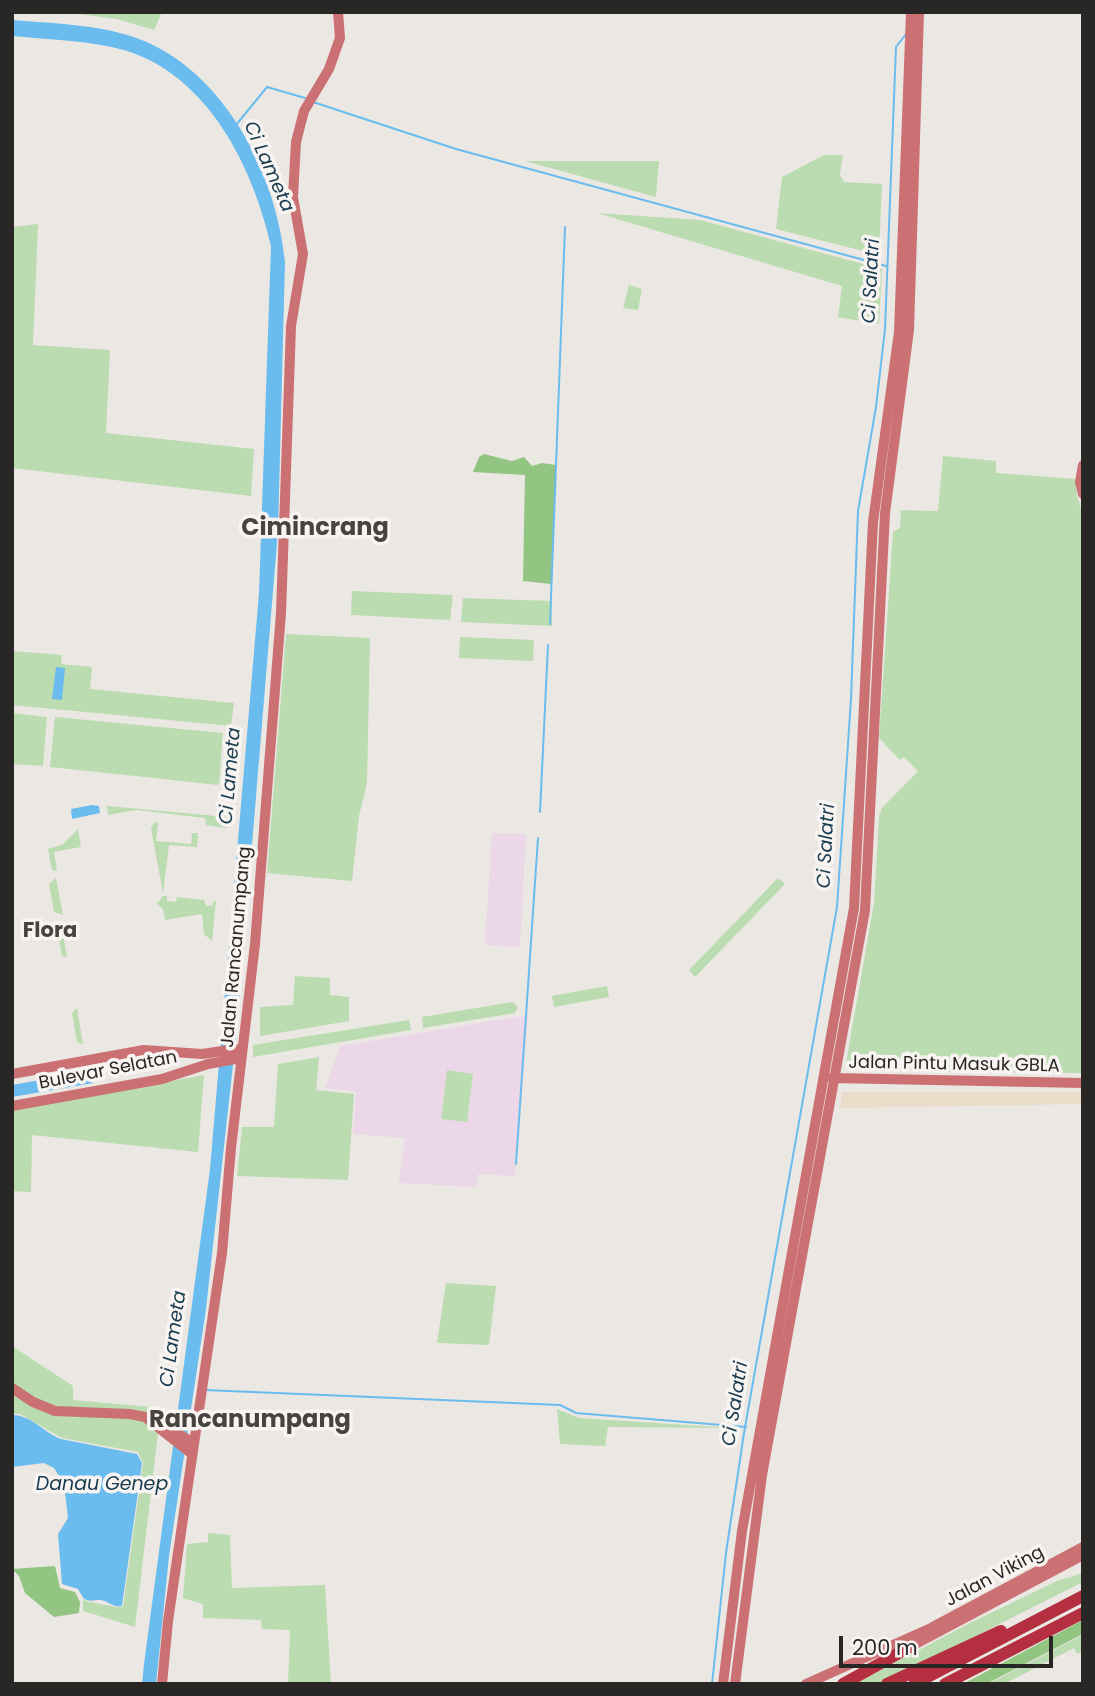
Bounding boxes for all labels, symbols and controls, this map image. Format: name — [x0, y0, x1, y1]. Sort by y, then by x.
water label: Ci Lameta — [238, 118, 298, 216]
water label: Ci Salatri — [858, 238, 886, 324]
district label: Cimincrang — [241, 515, 389, 543]
water label: Ci Lameta — [215, 727, 247, 825]
water label: Ci Salatri — [813, 803, 841, 889]
street label: Jalan Rancanumpang — [217, 845, 257, 1049]
district label: Flora — [23, 919, 77, 945]
street label: Bulevar Selatan — [37, 1047, 179, 1095]
street label: Jalan Pintu Masuk GBLA — [848, 1052, 1060, 1078]
water label: Ci Lameta — [156, 1289, 192, 1389]
water label: Ci Salatri — [718, 1360, 754, 1448]
district label: Rancanumpang — [149, 1407, 351, 1435]
water label: Danau Genep — [36, 1474, 168, 1496]
street label: Jalan Viking — [942, 1542, 1048, 1612]
scale bar — [843, 1622, 1056, 1666]
text: 200 m — [852, 1633, 918, 1662]

